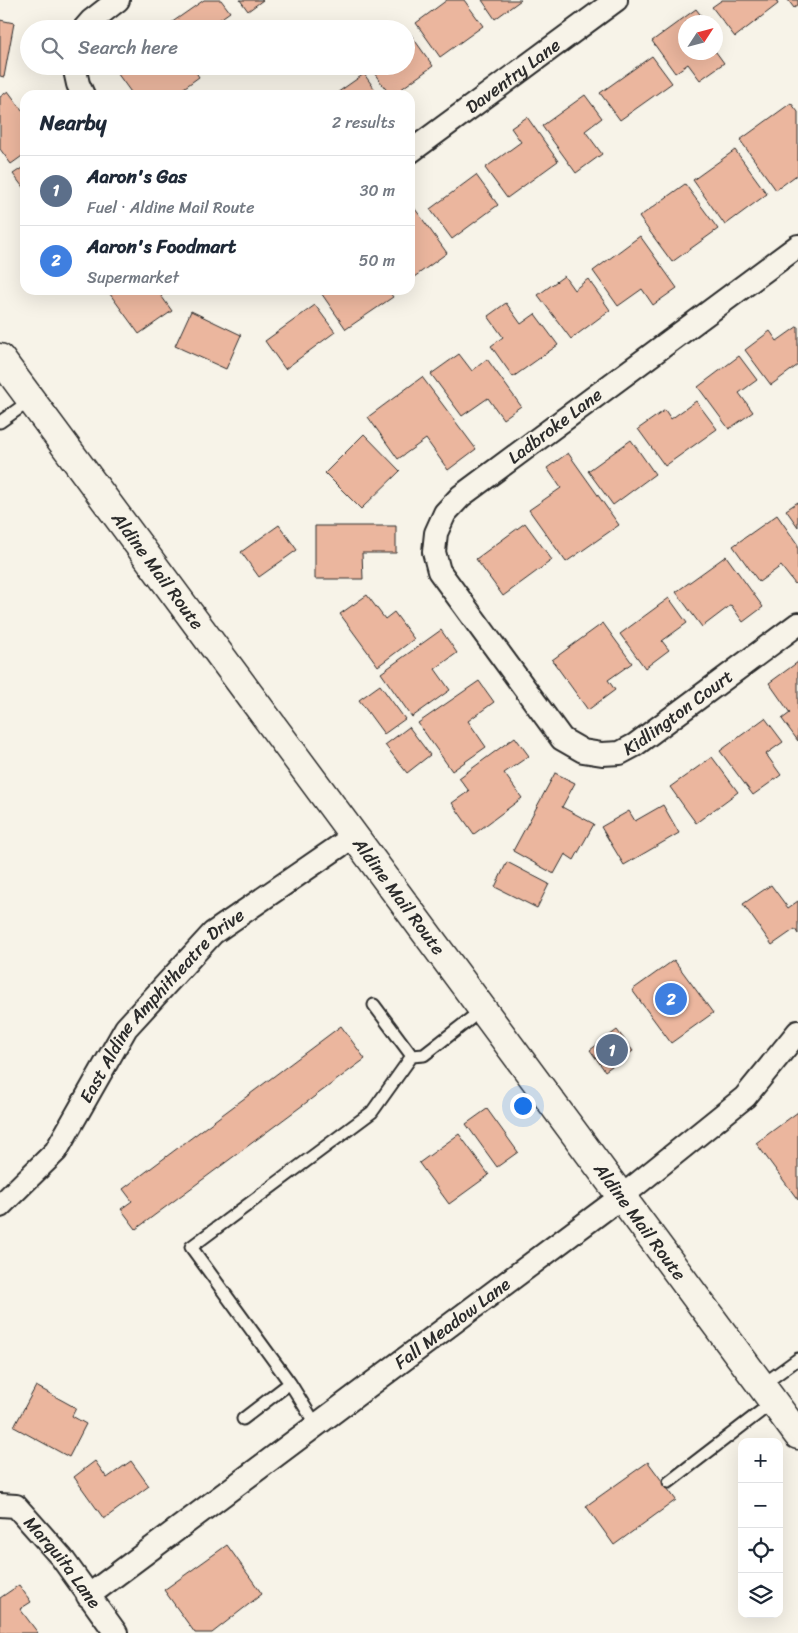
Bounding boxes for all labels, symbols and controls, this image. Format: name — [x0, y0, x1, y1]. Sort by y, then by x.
north arrow — [678, 15, 723, 60]
search box — [20, 20, 415, 75]
street label: Daventry Lane — [458, 30, 568, 122]
text: Search here — [78, 31, 178, 64]
icon: search — [38, 34, 66, 62]
text: Nearby — [40, 104, 106, 142]
text: 2 results — [332, 108, 395, 137]
text: Aaron's Gas — [87, 160, 187, 193]
text: 1 — [53, 176, 59, 205]
text: 30 m — [360, 176, 395, 205]
text: Fuel · Aldine Mail Route — [87, 193, 255, 222]
text: Aaron's Foodmart — [87, 230, 236, 263]
text: 2 — [51, 246, 61, 275]
text: 50 m — [359, 246, 395, 275]
text: Supermarket — [87, 263, 179, 292]
street label: Ladbroke Lane — [501, 379, 609, 473]
street label: Aldine Mail Route — [102, 504, 212, 637]
street label: Kidlington Court — [617, 661, 740, 765]
street label: Aldine Mail Route — [344, 830, 454, 962]
street label: East Aldine Amphitheatre Drive — [70, 900, 251, 1109]
pin: 2 — [655, 980, 687, 1018]
pin: 1 — [596, 1031, 628, 1069]
your location — [510, 1093, 536, 1119]
street label: Aldine Mail Route — [585, 1155, 695, 1288]
street label: Fall Meadow Lane — [387, 1269, 518, 1378]
map controls — [738, 1438, 783, 1618]
button: + — [738, 1438, 783, 1483]
button: − — [738, 1483, 783, 1528]
street label: Marquita Lane — [15, 1508, 110, 1616]
button: locate — [738, 1528, 783, 1573]
button: layers — [738, 1573, 783, 1618]

